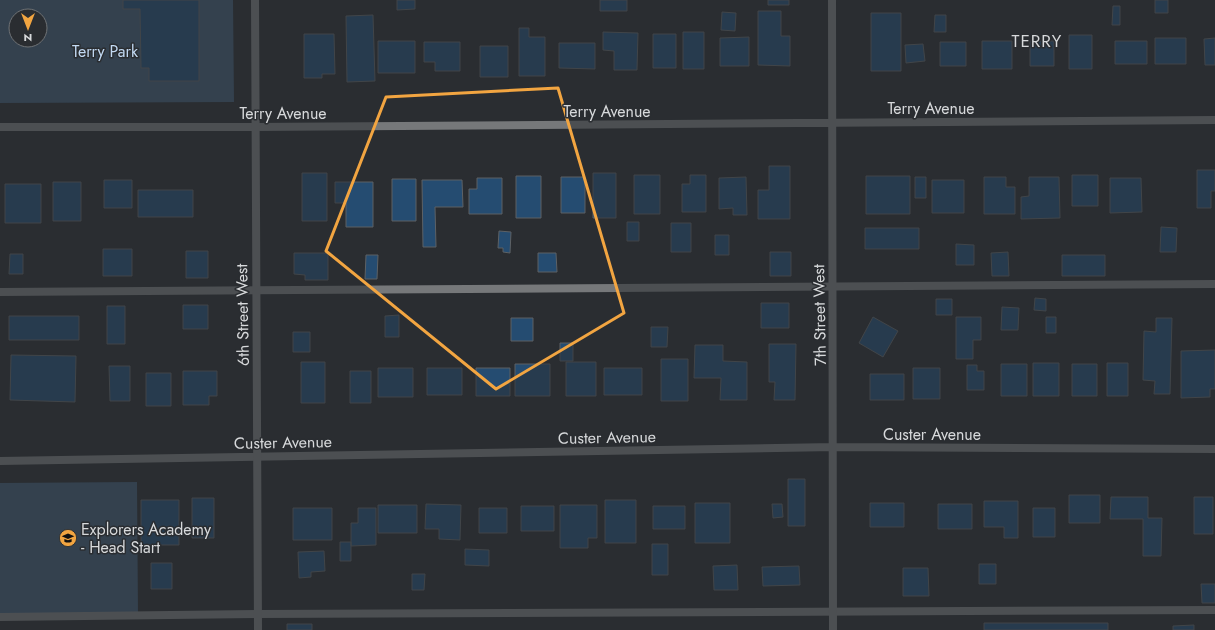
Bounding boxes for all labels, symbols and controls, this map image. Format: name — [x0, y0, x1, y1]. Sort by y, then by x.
north arrow — [8, 8, 48, 48]
district label: TERRY — [1012, 29, 1062, 53]
text: N — [24, 30, 32, 46]
park label: Terry Park — [72, 40, 139, 63]
street label: Terry Avenue — [887, 97, 975, 120]
street label: Terry Avenue — [563, 100, 651, 123]
street label: Terry Avenue — [239, 102, 327, 125]
street label: 6th Street West — [230, 263, 255, 366]
street label: 7th Street West — [807, 264, 832, 366]
street label: Custer Avenue — [883, 423, 981, 446]
street label: Custer Avenue — [558, 425, 656, 450]
street label: Custer Avenue — [234, 430, 332, 455]
place label: Explorers Academy - Head Start — [81, 518, 212, 559]
school or university icon: Explorers Academy - Head Start — [58, 528, 78, 548]

